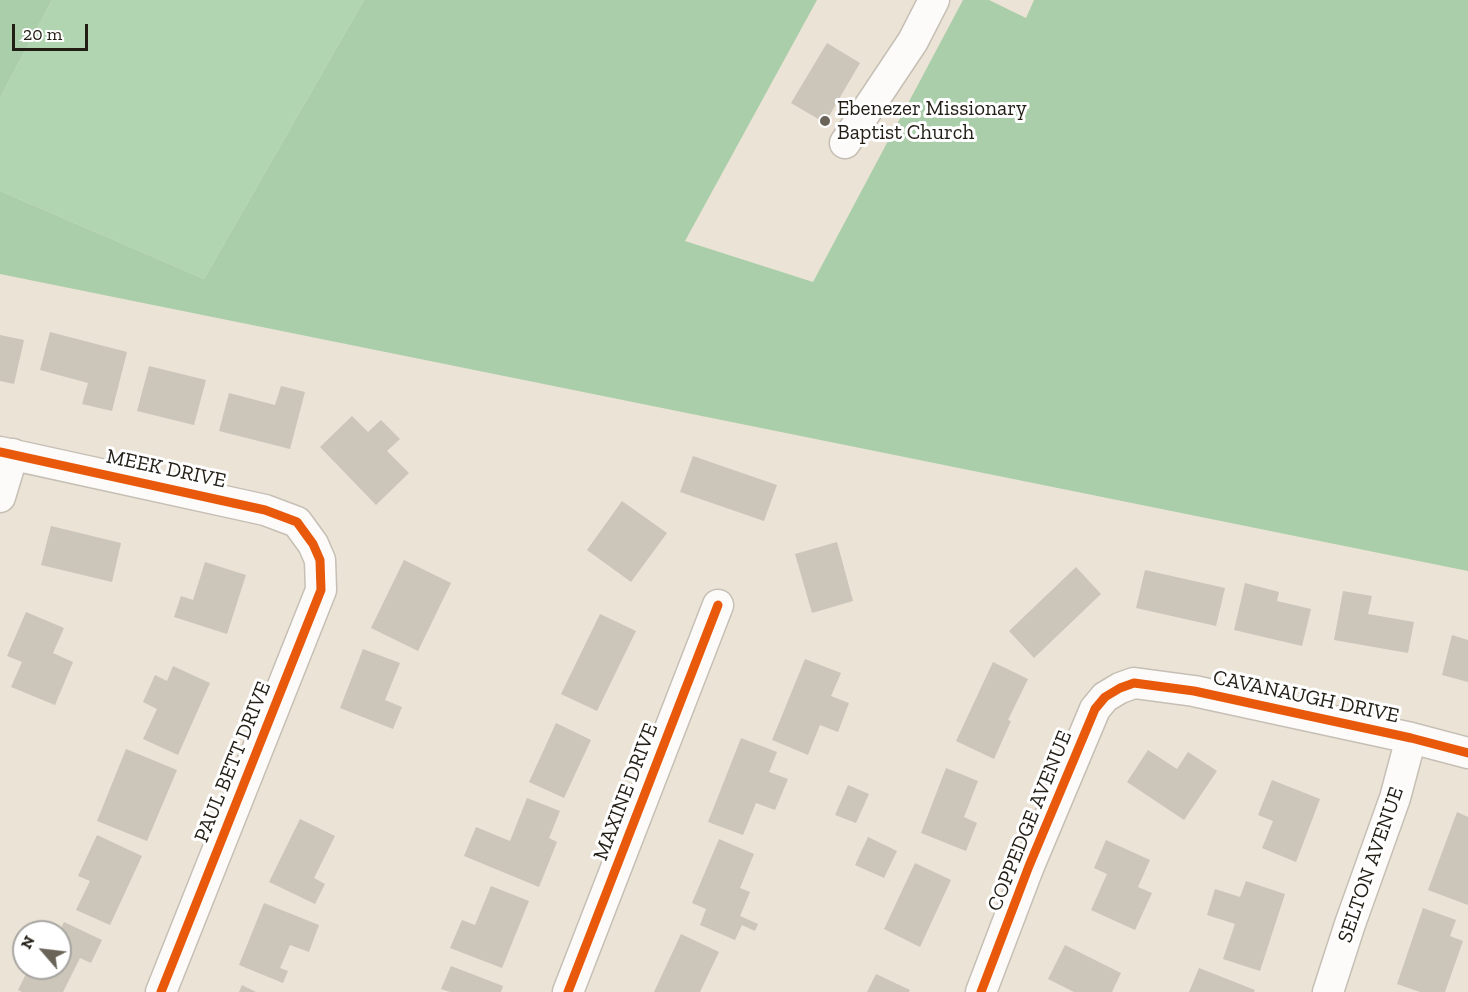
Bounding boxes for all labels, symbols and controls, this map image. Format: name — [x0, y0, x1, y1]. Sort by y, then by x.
scale bar — [15, 12, 92, 50]
text: 20 m — [23, 23, 62, 45]
place label: Ebenezer Missionary Baptist Church — [837, 96, 1027, 146]
marker: Ebenezer Missionary Baptist Church — [818, 114, 832, 128]
street label: MEEK DRIVE — [104, 444, 228, 494]
street label: CAVANAUGH DRIVE — [1211, 665, 1401, 729]
street label: PAUL BETT DRIVE — [189, 678, 277, 846]
street label: MAXINE DRIVE — [588, 720, 664, 864]
street label: COPPEDGE AVENUE — [982, 727, 1078, 915]
street label: SELTON AVENUE — [1333, 784, 1409, 946]
north arrow — [12, 920, 72, 980]
text: N — [16, 932, 39, 952]

